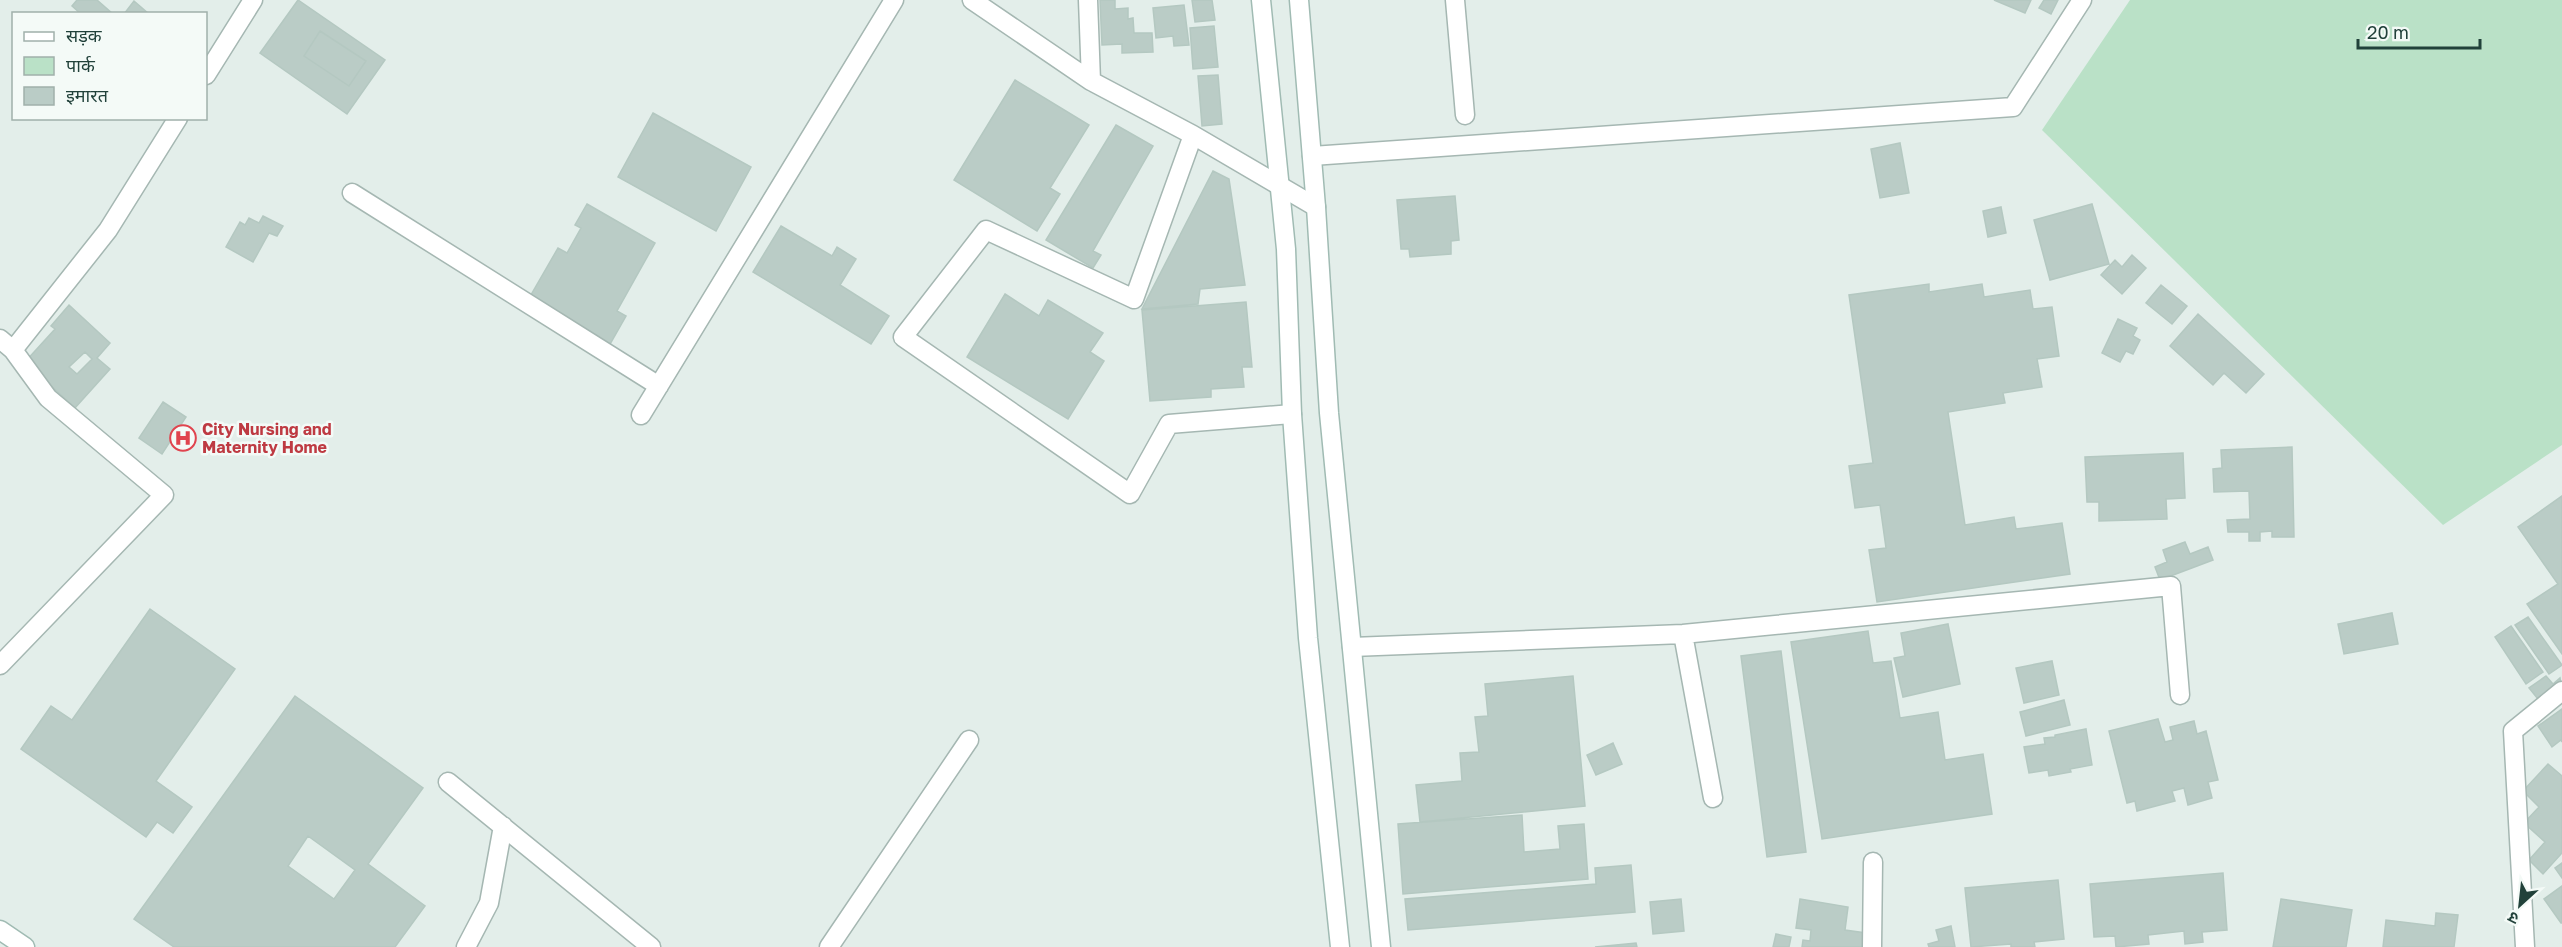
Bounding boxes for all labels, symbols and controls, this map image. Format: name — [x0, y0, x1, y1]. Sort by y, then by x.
legend — [12, 12, 207, 120]
scale bar — [2358, 12, 2480, 50]
text: 20 m — [2367, 21, 2409, 43]
text: सड़क — [66, 24, 103, 46]
text: पार्क — [66, 54, 96, 76]
text: इमारत — [66, 84, 109, 106]
place label: City Nursing and Maternity Home — [202, 419, 332, 457]
hospital icon: City Nursing and Maternity Home — [168, 423, 198, 453]
north arrow — [2490, 875, 2550, 935]
text: उ — [2504, 907, 2522, 929]

